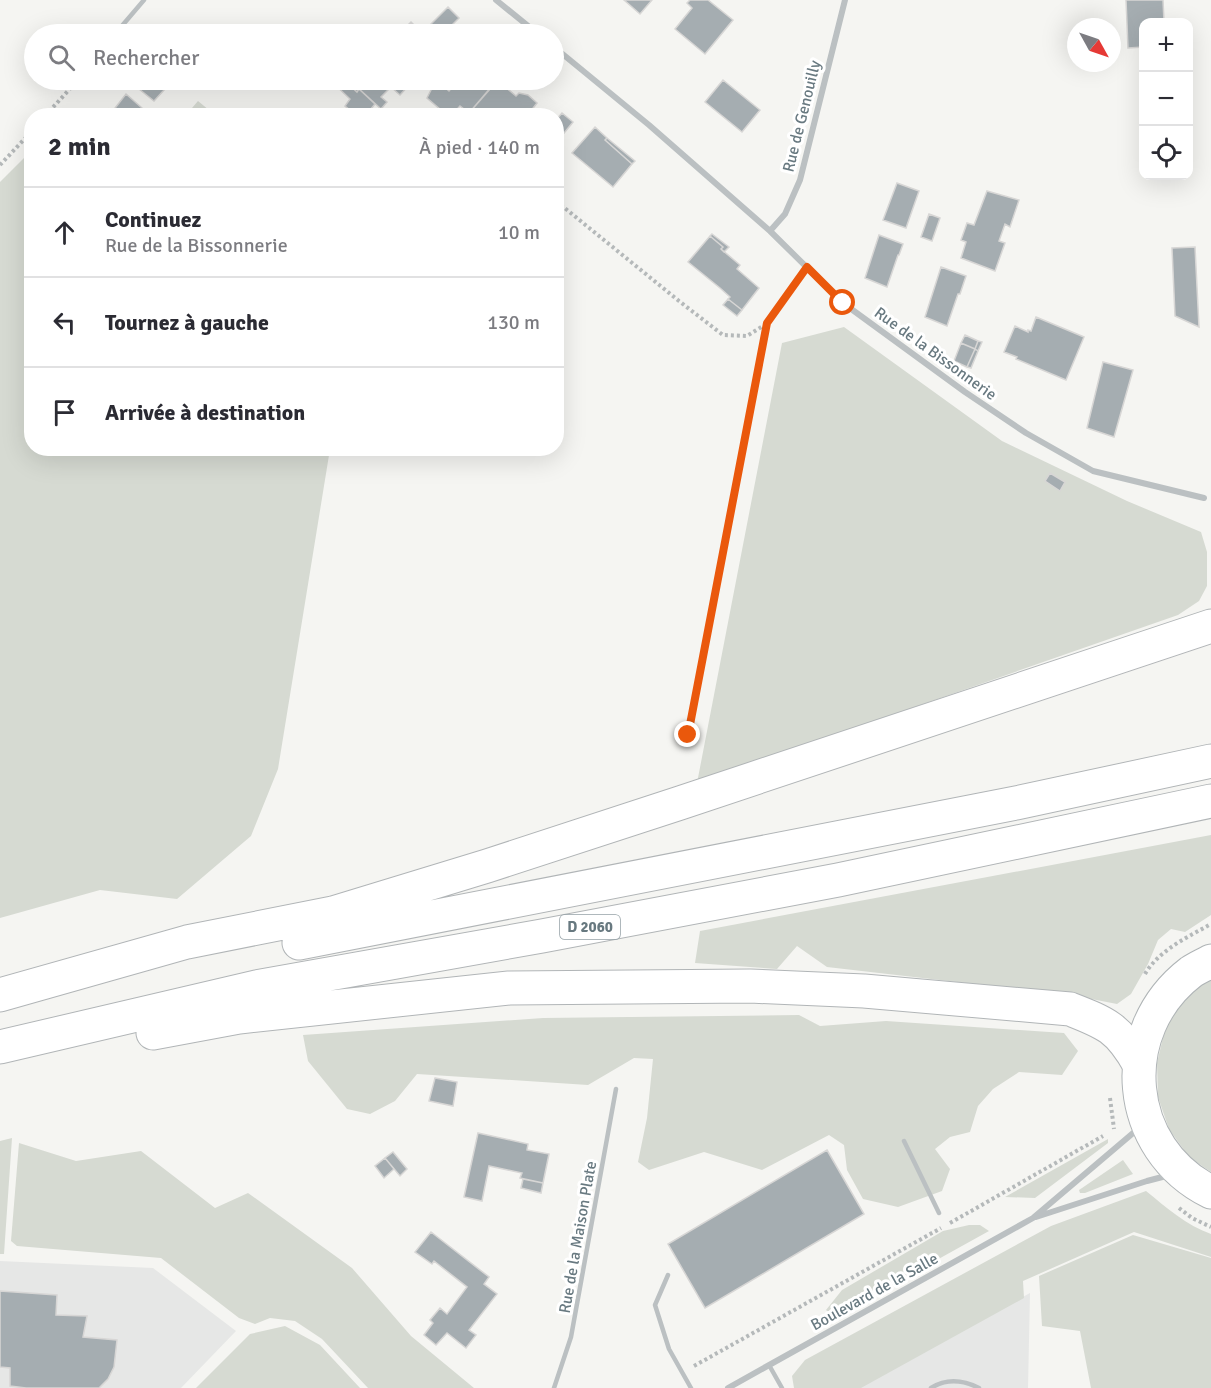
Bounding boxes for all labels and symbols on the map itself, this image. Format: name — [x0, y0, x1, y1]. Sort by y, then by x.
north arrow — [1067, 18, 1121, 72]
street label: Rue de Genouilly — [778, 58, 826, 174]
route start — [829, 289, 855, 315]
street label: Rue de la Bissonnerie — [870, 303, 1000, 405]
route end — [674, 721, 700, 747]
road number: D 2060 — [560, 915, 620, 939]
street label: Rue de la Maison Plate — [555, 1160, 601, 1315]
street label: Boulevard de la Salle — [807, 1249, 942, 1335]

